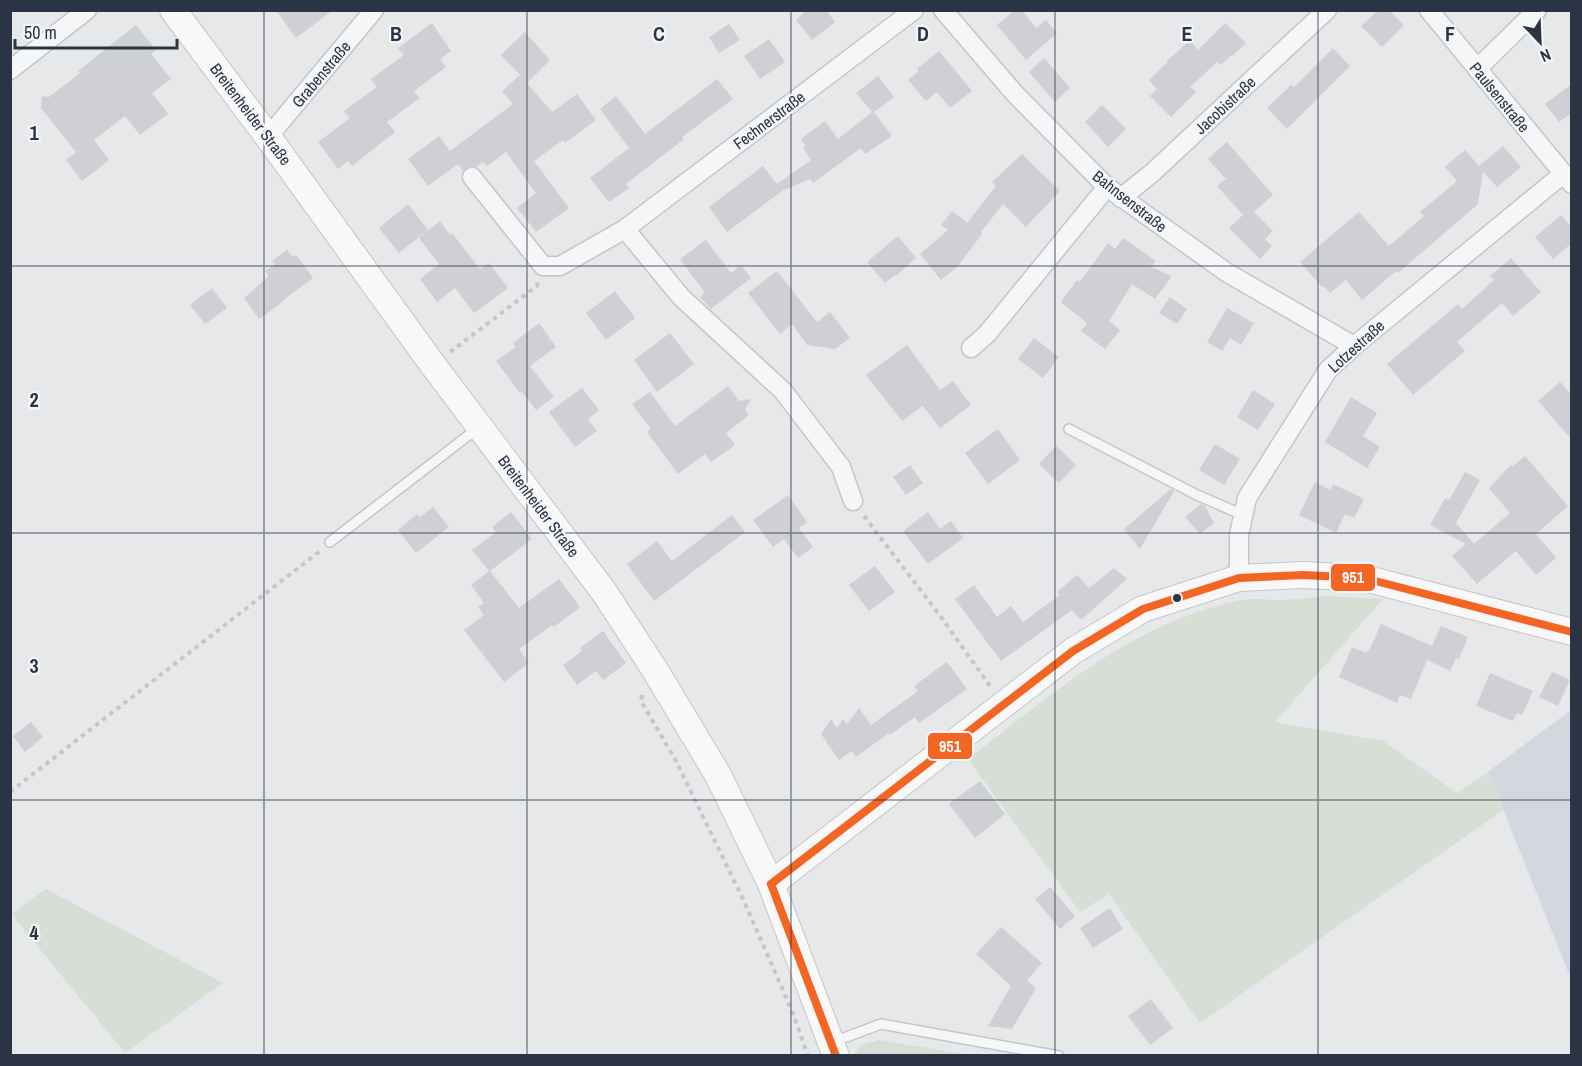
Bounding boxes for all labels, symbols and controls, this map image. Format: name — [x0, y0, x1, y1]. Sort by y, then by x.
scale bar — [15, 12, 177, 50]
north arrow — [1510, 12, 1570, 72]
text: 50 m — [24, 20, 57, 45]
text: B — [390, 20, 402, 47]
text: C — [653, 20, 665, 47]
text: D — [917, 20, 929, 47]
text: E — [1182, 20, 1193, 47]
text: F — [1445, 20, 1455, 47]
street label: Grabenstraße — [287, 36, 355, 112]
text: N — [1537, 44, 1555, 68]
street label: Paulsenstraße — [1465, 57, 1535, 137]
street label: Breitenheider Straße — [205, 58, 297, 170]
street label: Jacobistraße — [1190, 71, 1260, 139]
street label: Fechnerstraße — [729, 86, 809, 154]
text: 1 — [29, 119, 39, 146]
street label: Bahnsenstraße — [1088, 165, 1172, 237]
street label: Lotzestraße — [1323, 315, 1389, 377]
text: 2 — [29, 386, 39, 413]
street label: Breitenheider Straße — [493, 450, 585, 562]
line badge: 951 — [1330, 563, 1376, 592]
text: 951 — [1342, 566, 1365, 588]
unlabelled marker — [1171, 592, 1183, 604]
text: 3 — [29, 652, 39, 679]
line badge: 951 — [927, 732, 973, 760]
text: 951 — [939, 735, 962, 757]
text: 4 — [29, 919, 39, 946]

